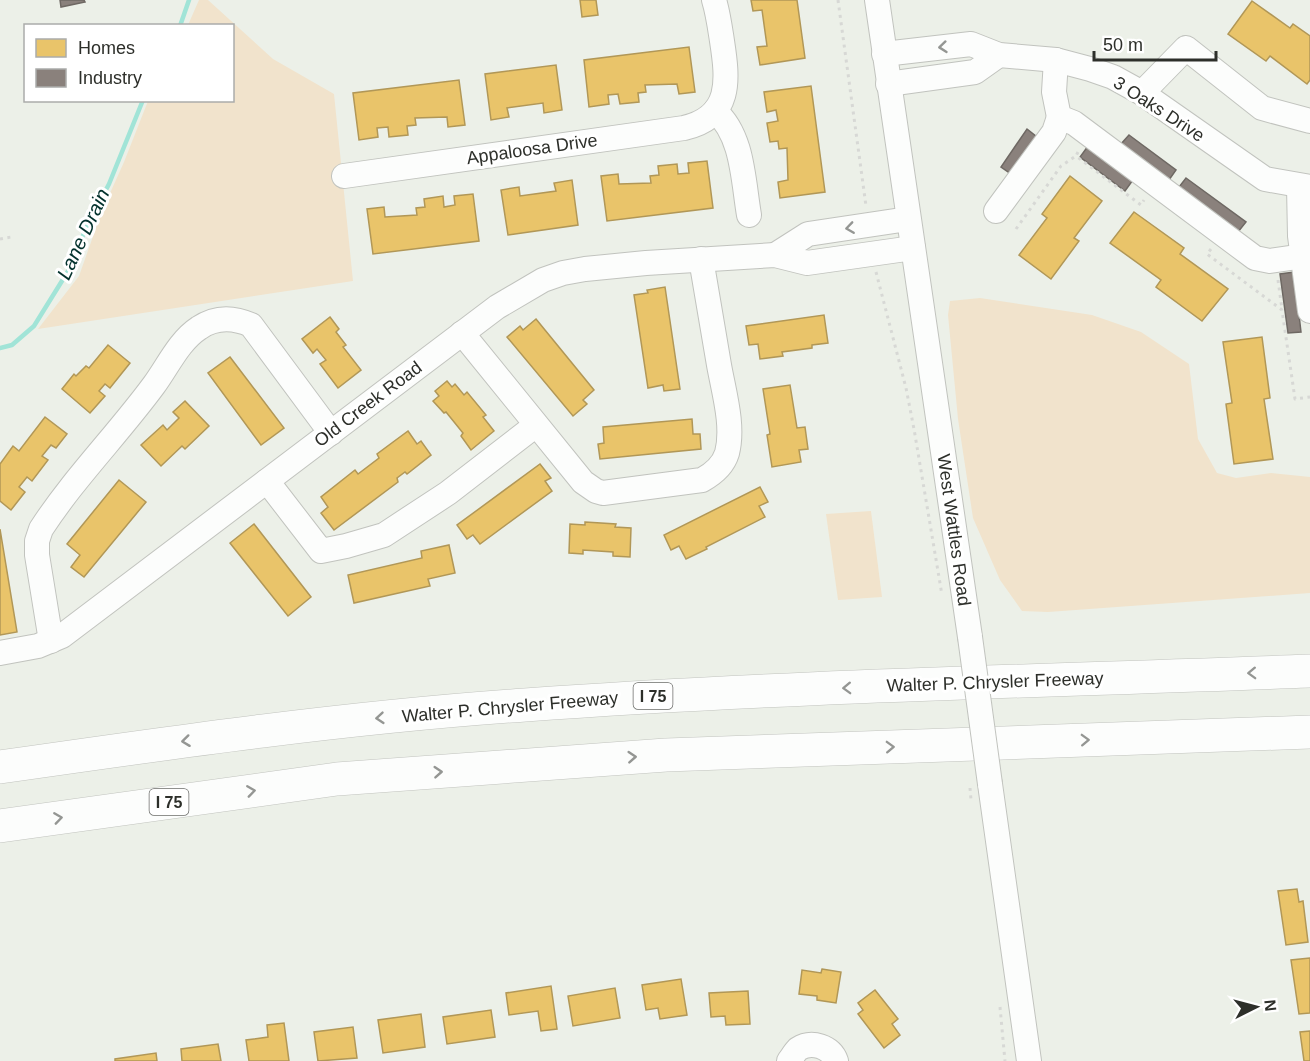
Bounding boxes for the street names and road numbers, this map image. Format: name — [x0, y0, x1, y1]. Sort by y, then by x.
street label: 3 Oaks Drive — [1110, 72, 1208, 146]
street label: Appaloosa Drive — [465, 130, 599, 168]
street label: Old Creek Road — [310, 357, 426, 451]
street label: West Wattles Road — [933, 453, 975, 607]
street label: Walter P. Chrysler Freeway — [886, 668, 1104, 696]
road number: I 75 — [634, 683, 672, 709]
street label: Walter P. Chrysler Freeway — [401, 688, 619, 726]
road number: I 75 — [150, 789, 188, 815]

